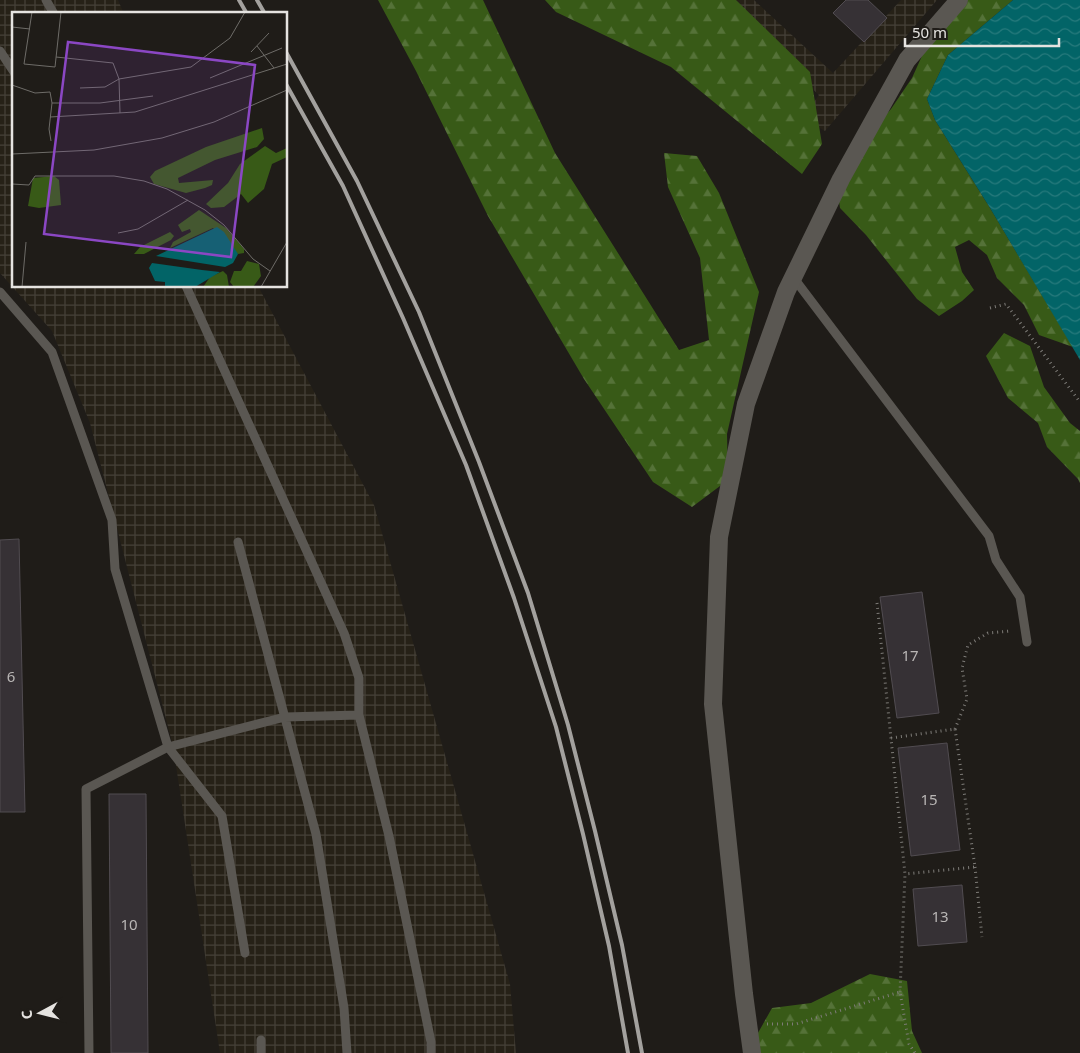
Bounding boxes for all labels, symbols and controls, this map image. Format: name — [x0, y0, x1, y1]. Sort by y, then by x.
inset map — [12, 12, 288, 288]
scale bar — [905, 15, 1059, 47]
text: 50 m — [912, 22, 947, 42]
house number: 17 — [901, 645, 919, 665]
house number: 6 — [7, 666, 15, 686]
house number: 15 — [920, 789, 938, 809]
house number: 13 — [931, 906, 949, 926]
house number: 10 — [120, 914, 138, 934]
north arrow — [15, 988, 65, 1038]
text: С — [17, 1009, 37, 1020]

